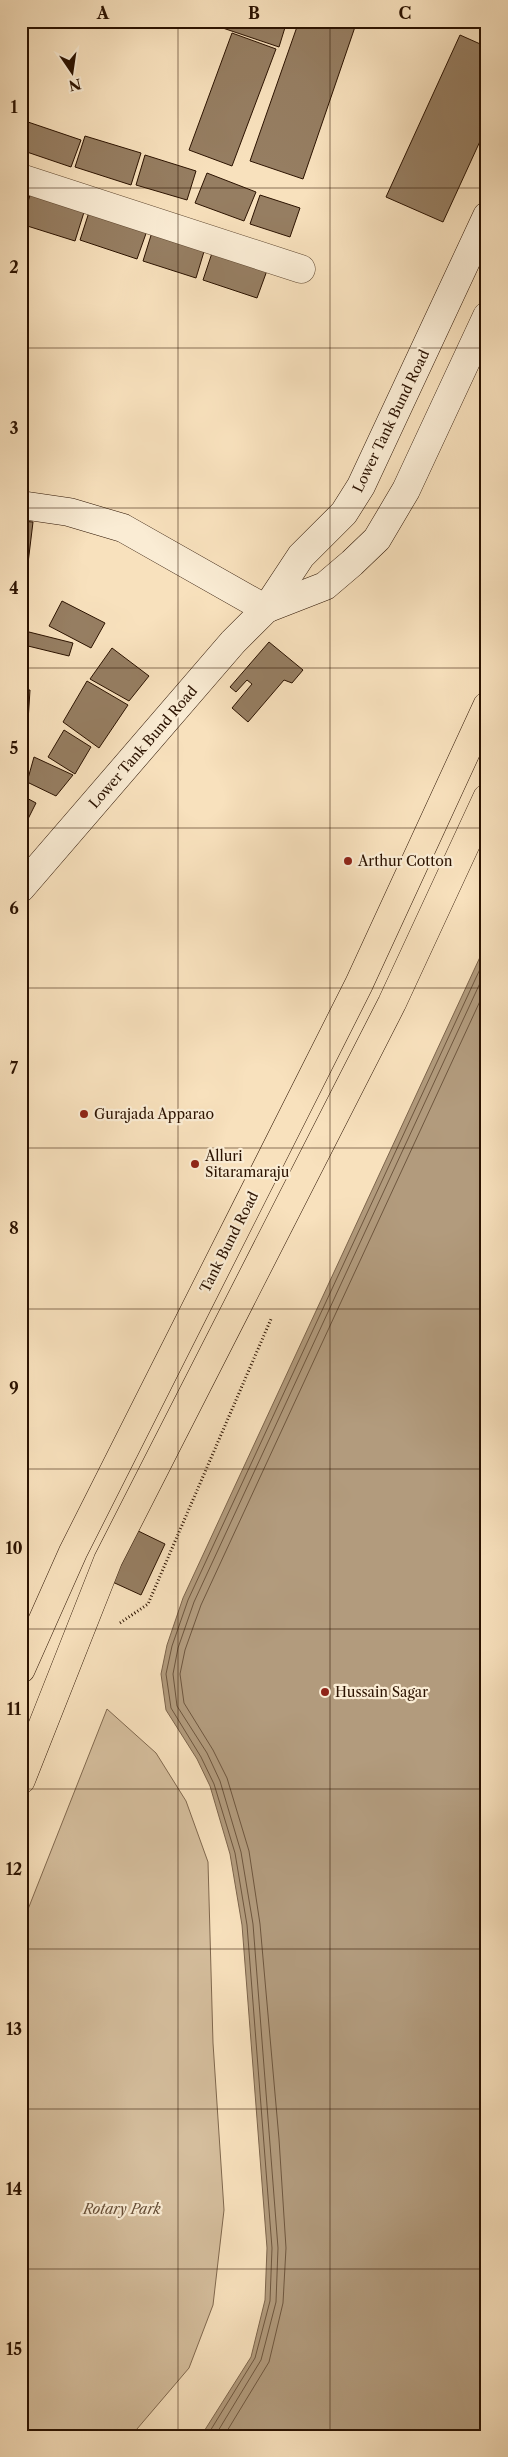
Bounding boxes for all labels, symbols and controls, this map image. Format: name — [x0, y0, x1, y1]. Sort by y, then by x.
text: A — [96, 3, 110, 23]
text: B — [248, 3, 260, 23]
text: C — [399, 3, 411, 23]
north arrow — [48, 48, 98, 98]
text: N — [67, 75, 83, 95]
text: 1 — [10, 97, 18, 117]
text: 2 — [9, 257, 19, 277]
street label: Lower Tank Bund Road — [349, 346, 434, 495]
text: 3 — [9, 418, 19, 438]
text: 4 — [9, 578, 19, 598]
street label: Lower Tank Bund Road — [85, 682, 201, 812]
text: 5 — [10, 738, 19, 758]
place label: Arthur Cotton — [357, 852, 453, 870]
marker: Arthur Cotton — [342, 855, 354, 867]
text: 6 — [9, 898, 19, 918]
text: 7 — [10, 1058, 19, 1078]
place label: Gurajada Apparao — [94, 1105, 214, 1123]
marker: Gurajada Apparao — [78, 1108, 90, 1120]
place label: Alluri Sitaramaraju — [204, 1147, 290, 1181]
marker: Alluri Sitaramaraju — [189, 1158, 201, 1170]
street label: Tank Bund Road — [196, 1188, 262, 1295]
text: 8 — [9, 1218, 19, 1238]
text: 9 — [9, 1378, 19, 1398]
text: 10 — [5, 1538, 23, 1558]
place label: Hussain Sagar — [335, 1683, 428, 1701]
marker: Hussain Sagar — [319, 1686, 331, 1698]
text: 11 — [7, 1699, 22, 1719]
text: 12 — [6, 1859, 22, 1879]
text: 13 — [6, 2019, 22, 2039]
text: 14 — [6, 2179, 22, 2199]
park label: Rotary Park — [82, 2200, 162, 2218]
text: 15 — [6, 2339, 22, 2359]

